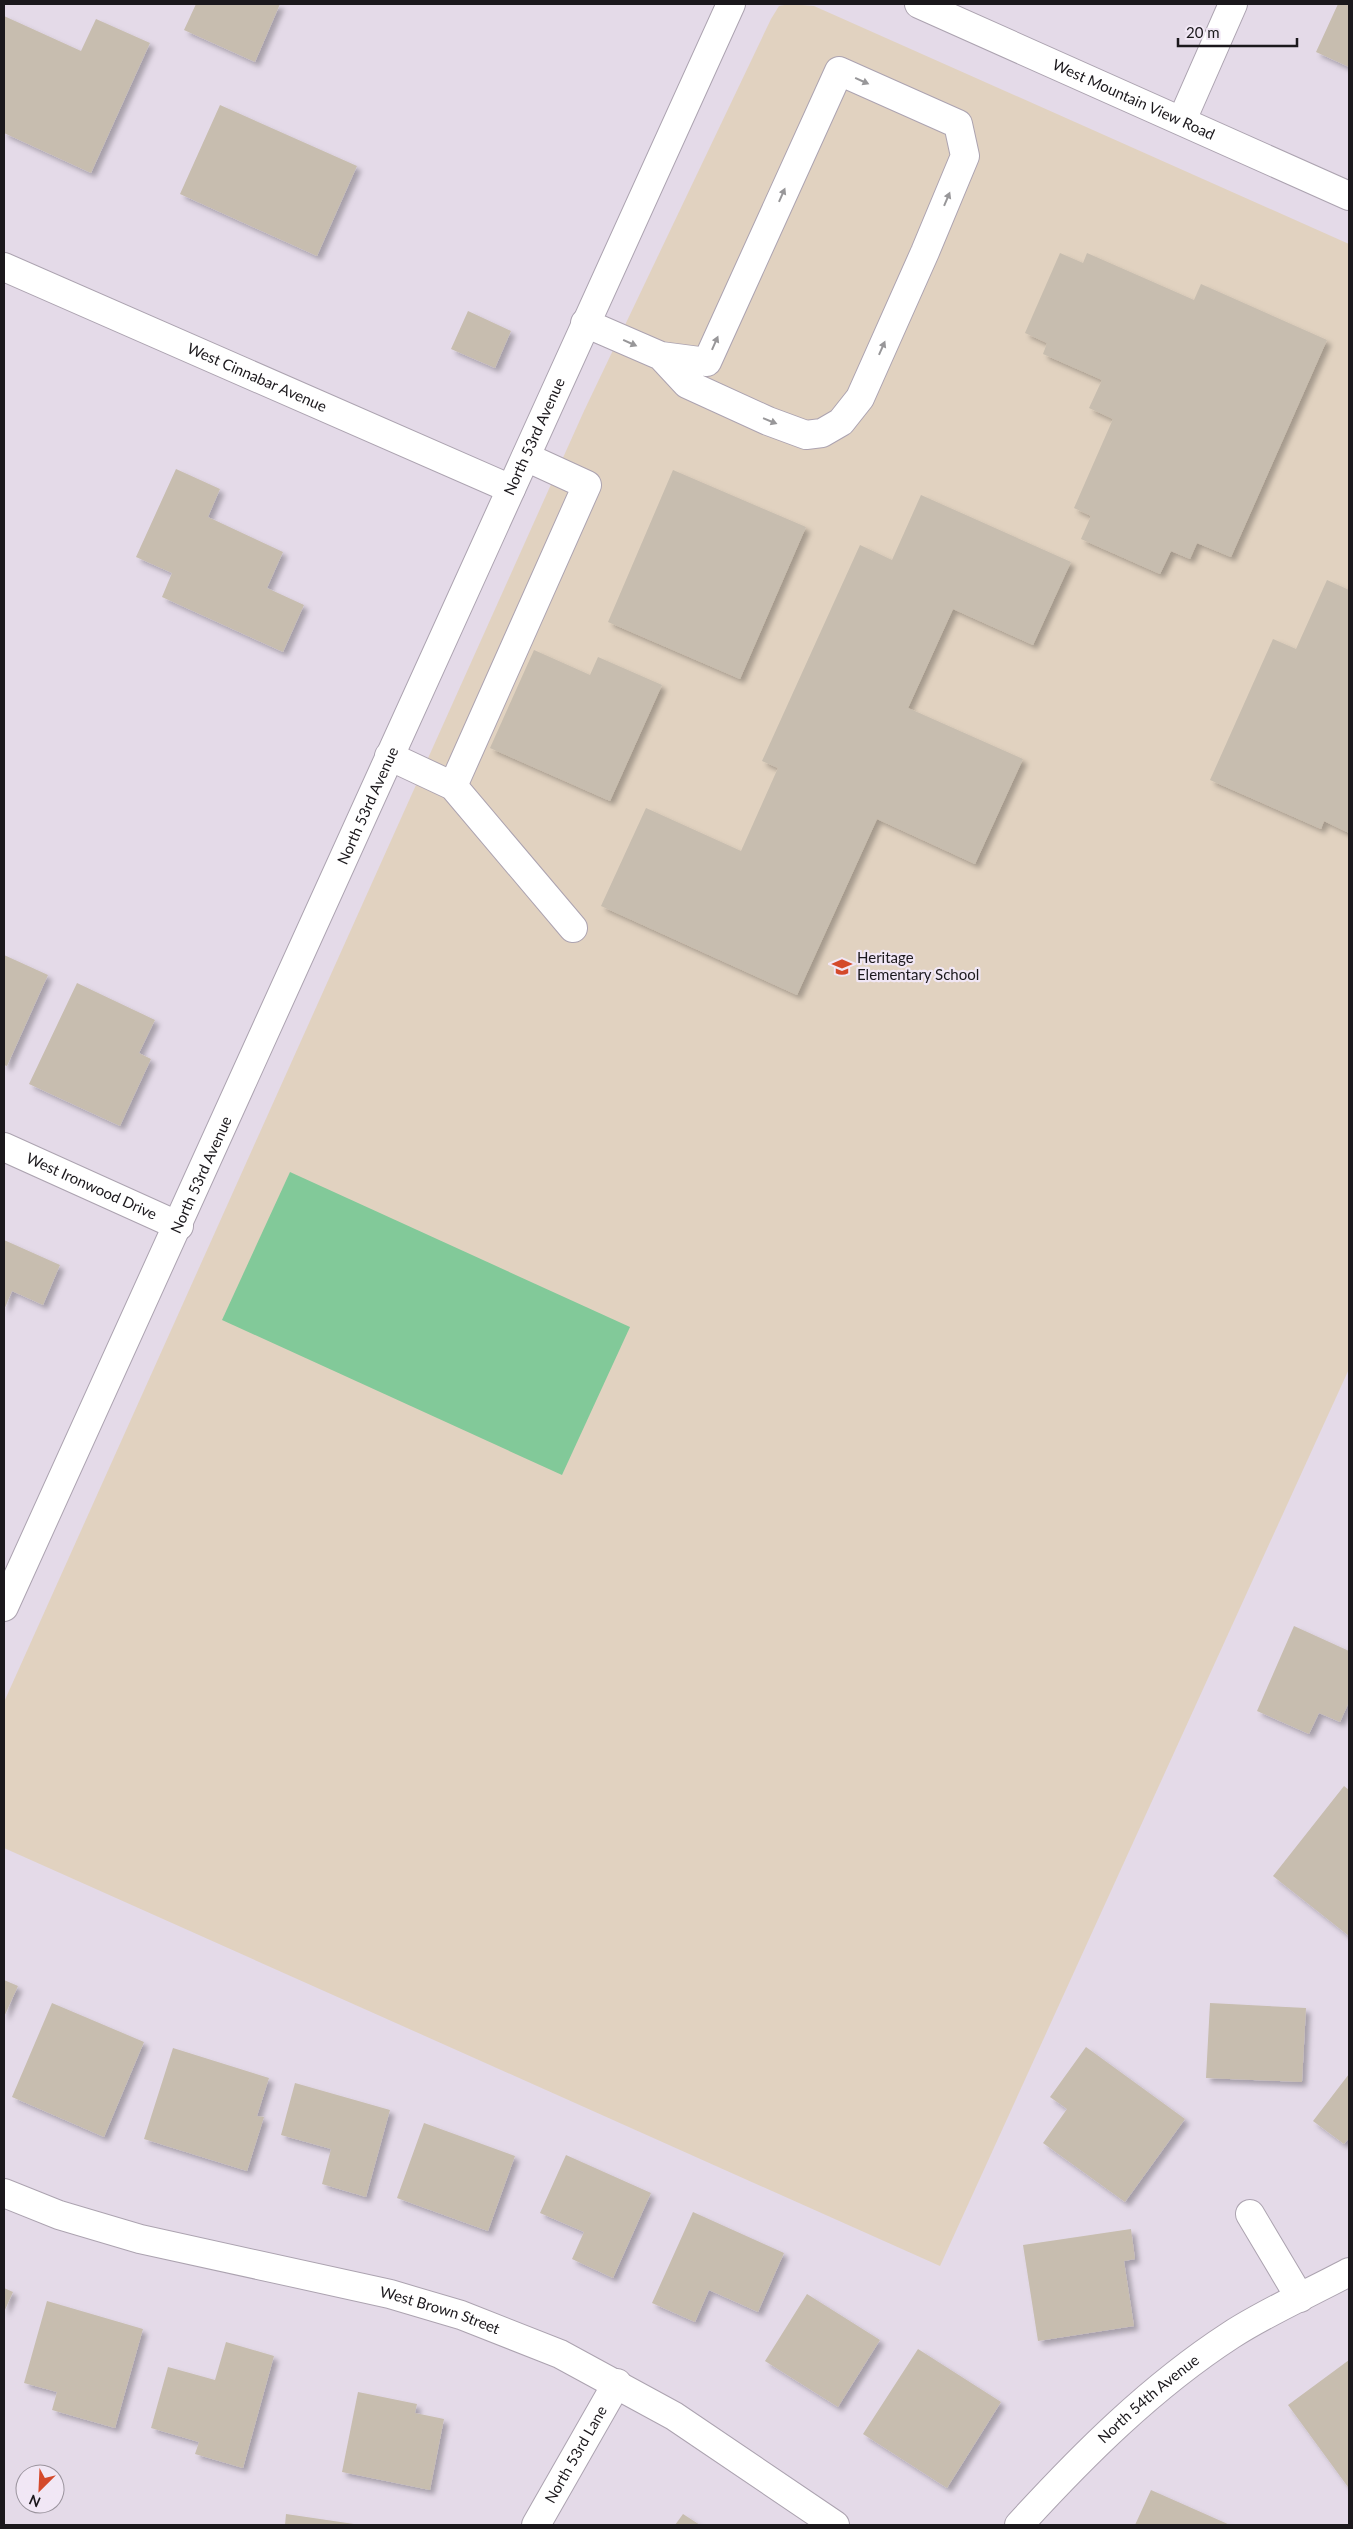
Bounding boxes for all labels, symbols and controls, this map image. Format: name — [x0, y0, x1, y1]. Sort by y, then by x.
scale bar — [1178, 15, 1297, 47]
text: 20 m — [1186, 23, 1220, 41]
street label: West Mountain View Road — [1050, 55, 1218, 143]
one-way arrow — [855, 78, 869, 86]
one-way arrow — [779, 188, 787, 202]
one-way arrow — [944, 192, 952, 206]
one-way arrow — [711, 336, 719, 350]
street label: West Cinnabar Avenue — [185, 338, 330, 415]
one-way arrow — [623, 339, 637, 347]
one-way arrow — [879, 341, 887, 355]
street label: North 53rd Avenue — [499, 375, 568, 498]
one-way arrow — [763, 417, 778, 425]
street label: North 53rd Avenue — [333, 744, 401, 867]
place label: Heritage Elementary School — [857, 948, 979, 983]
school or university icon: Heritage Elementary School — [831, 956, 853, 978]
street label: North 53rd Avenue — [166, 1113, 235, 1236]
street label: West Ironwood Drive — [24, 1148, 160, 1223]
street label: West Brown Street — [378, 2282, 503, 2338]
street label: North 54th Avenue — [1094, 2350, 1202, 2446]
street label: North 53rd Lane — [540, 2402, 610, 2506]
north arrow — [15, 2464, 65, 2514]
text: N — [26, 2491, 43, 2511]

